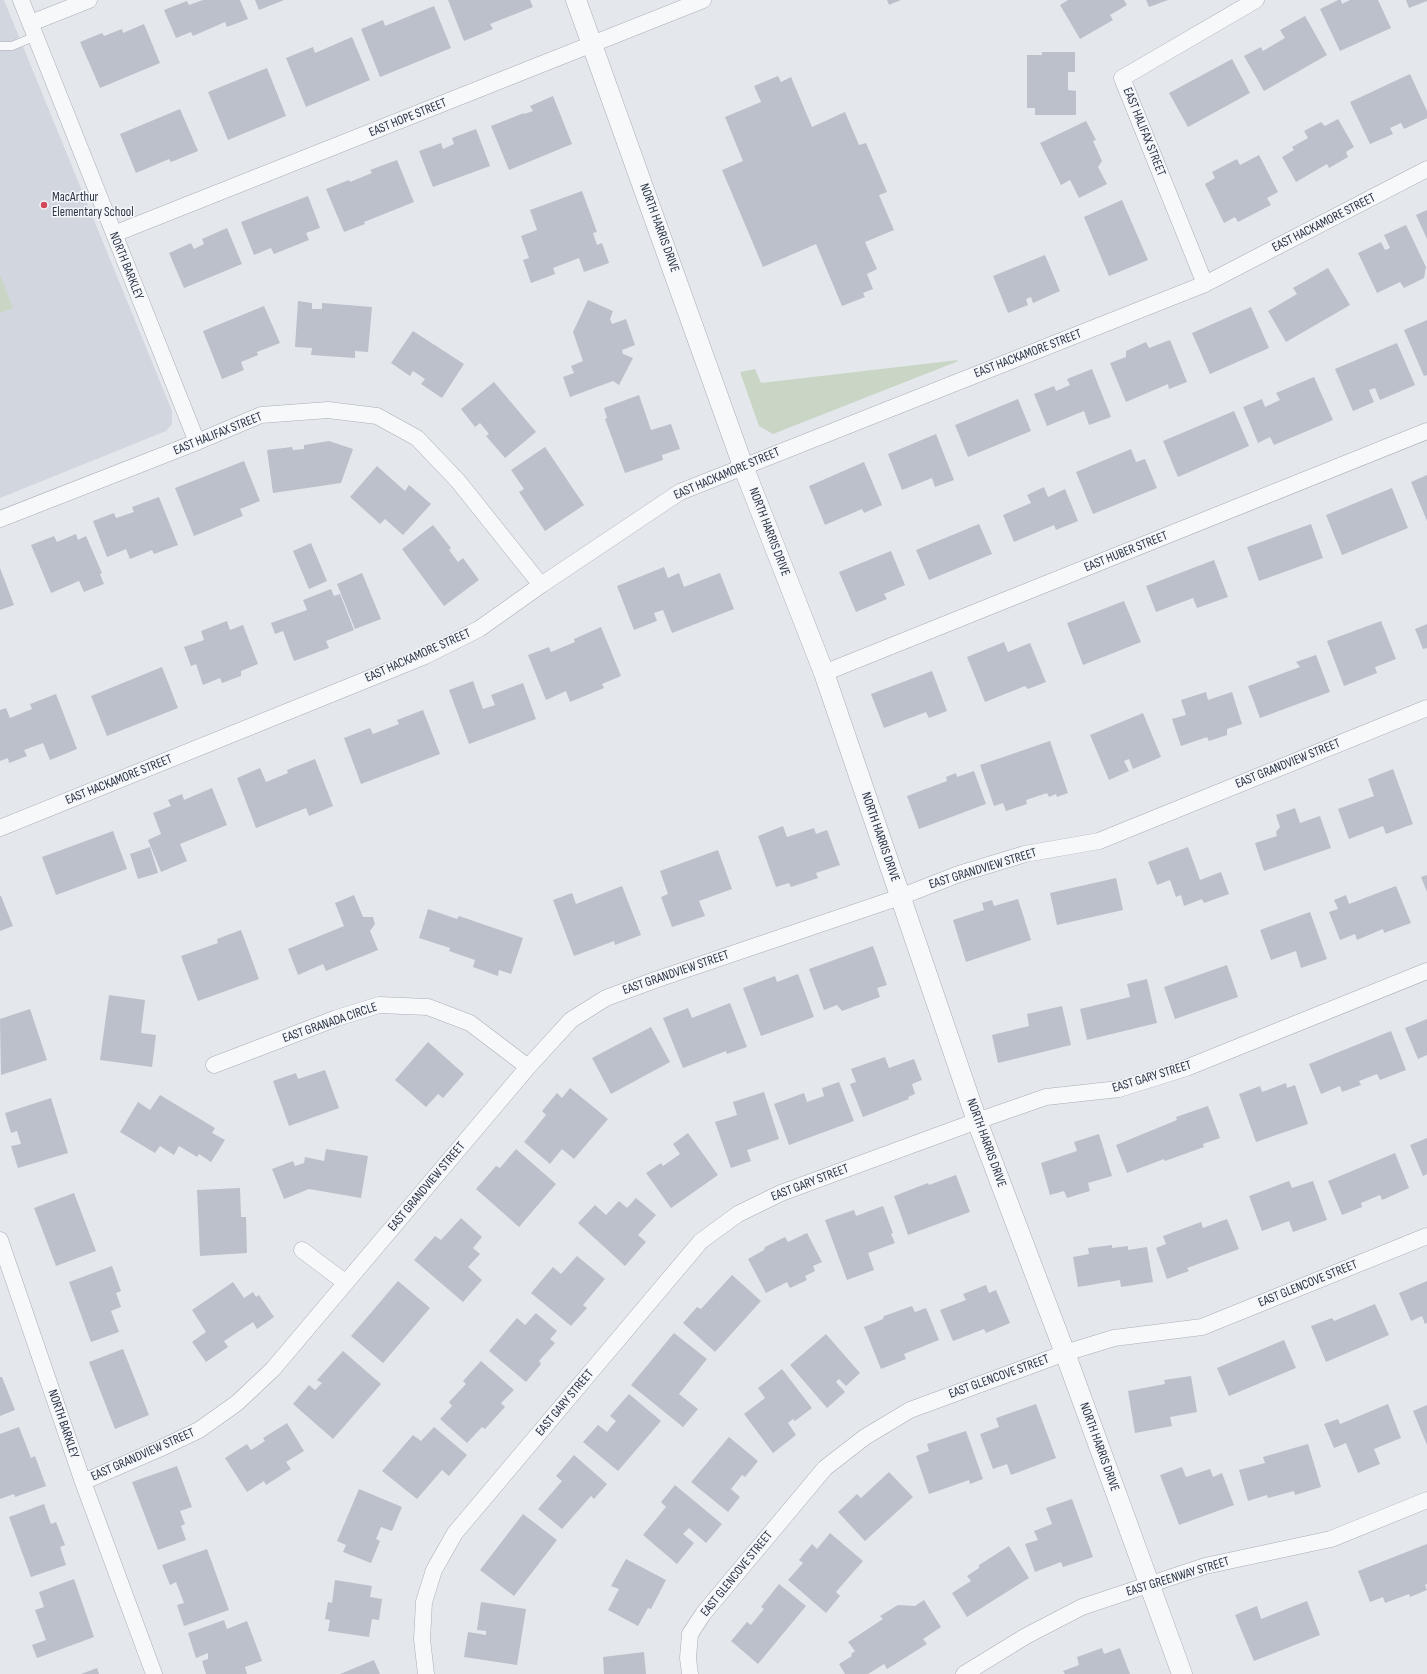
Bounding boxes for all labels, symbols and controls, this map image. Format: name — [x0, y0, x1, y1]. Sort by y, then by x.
street label: EAST HALIFAX STREET — [1119, 85, 1169, 179]
street label: EAST HOPE STREET — [367, 95, 449, 141]
street label: NORTH HARRIS DRIVE — [636, 181, 682, 275]
place label: MacArthur Elementary School — [52, 190, 134, 221]
street label: EAST HACKAMORE STREET — [1270, 190, 1378, 256]
marker: MacArthur Elementary School — [39, 200, 49, 210]
street label: NORTH BARKLEY — [105, 230, 147, 302]
street label: EAST HACKAMORE STREET — [972, 326, 1084, 382]
street label: EAST HALIFAX STREET — [171, 409, 265, 459]
street label: EAST HACKAMORE STREET — [672, 445, 782, 503]
street label: NORTH HARRIS DRIVE — [745, 486, 793, 578]
street label: EAST HUBER STREET — [1082, 528, 1170, 576]
street label: EAST HACKAMORE STREET — [363, 626, 473, 686]
street label: EAST GRANDVIEW STREET — [1233, 736, 1343, 792]
street label: EAST HACKAMORE STREET — [63, 751, 175, 809]
street label: NORTH HARRIS DRIVE — [857, 790, 903, 884]
street label: EAST GRANDVIEW STREET — [927, 845, 1039, 893]
street label: EAST GRANDVIEW STREET — [621, 947, 731, 999]
street label: EAST GRANADA CIRCLE — [281, 1000, 379, 1046]
street label: EAST GARY STREET — [1111, 1058, 1193, 1096]
street label: NORTH HARRIS DRIVE — [963, 1096, 1009, 1190]
street label: EAST GRANDVIEW STREET — [385, 1139, 469, 1235]
street label: EAST GARY STREET — [769, 1161, 851, 1205]
street label: EAST GLENCOVE STREET — [1256, 1257, 1360, 1311]
street label: EAST GLENCOVE STREET — [947, 1352, 1051, 1402]
street label: EAST GARY STREET — [533, 1367, 597, 1439]
street label: NORTH BARKLEY — [44, 1388, 82, 1460]
street label: NORTH HARRIS DRIVE — [1076, 1400, 1122, 1494]
street label: EAST GRANDVIEW STREET — [89, 1425, 197, 1485]
street label: EAST GLENCOVE STREET — [698, 1528, 776, 1620]
street label: EAST GREENWAY STREET — [1125, 1554, 1231, 1600]

